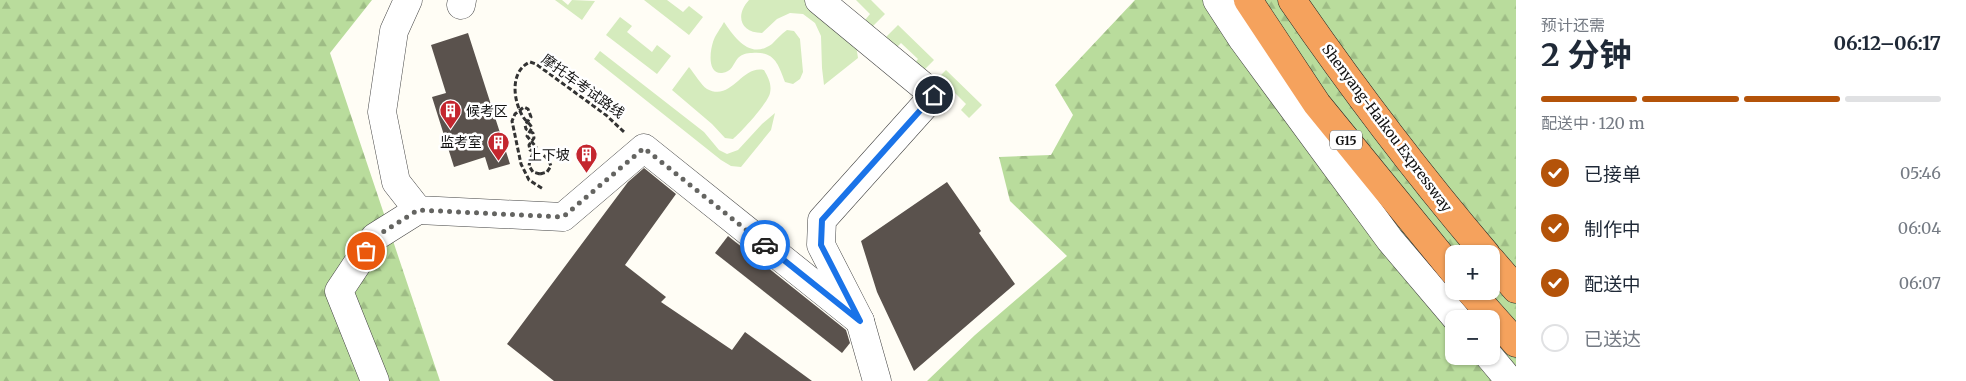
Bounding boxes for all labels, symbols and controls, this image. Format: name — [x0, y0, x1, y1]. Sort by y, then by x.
text: 预计还需 — [1541, 15, 1605, 35]
text: 06:12–06:17 — [1833, 31, 1941, 55]
text: 2 分钟 — [1541, 35, 1631, 75]
street label: Shenyang-Haikou Expressway — [1318, 41, 1456, 216]
street label: 摩托车考试路线 — [538, 50, 628, 122]
pin — [913, 74, 955, 116]
icon: home — [920, 81, 948, 109]
building icon: 候考区 — [438, 99, 462, 130]
place label: 候考区 — [466, 102, 508, 120]
text: 配送中 · 120 m — [1541, 113, 1645, 133]
building icon: 监考室 — [486, 130, 510, 161]
road number: G15 — [1330, 130, 1362, 150]
place label: 监考室 — [440, 133, 482, 151]
building icon: 上下坡 — [574, 143, 598, 174]
place label: 上下坡 — [528, 146, 570, 164]
icon: check — [1541, 159, 1569, 187]
text: 已接单 — [1584, 162, 1641, 186]
text: 05:46 — [1900, 163, 1941, 183]
icon: check — [1541, 214, 1569, 242]
text: 制作中 — [1584, 217, 1641, 241]
text: 06:04 — [1898, 218, 1941, 238]
courier — [740, 220, 790, 270]
pin — [345, 230, 387, 272]
icon: car — [751, 231, 779, 259]
icon: bag — [352, 237, 380, 265]
map controls — [1445, 245, 1500, 365]
button: + — [1445, 245, 1500, 300]
icon: check — [1541, 269, 1569, 297]
text: 配送中 — [1584, 272, 1641, 296]
text: 06:07 — [1899, 273, 1941, 293]
button: − — [1445, 310, 1500, 365]
text: 已送达 — [1584, 327, 1641, 351]

